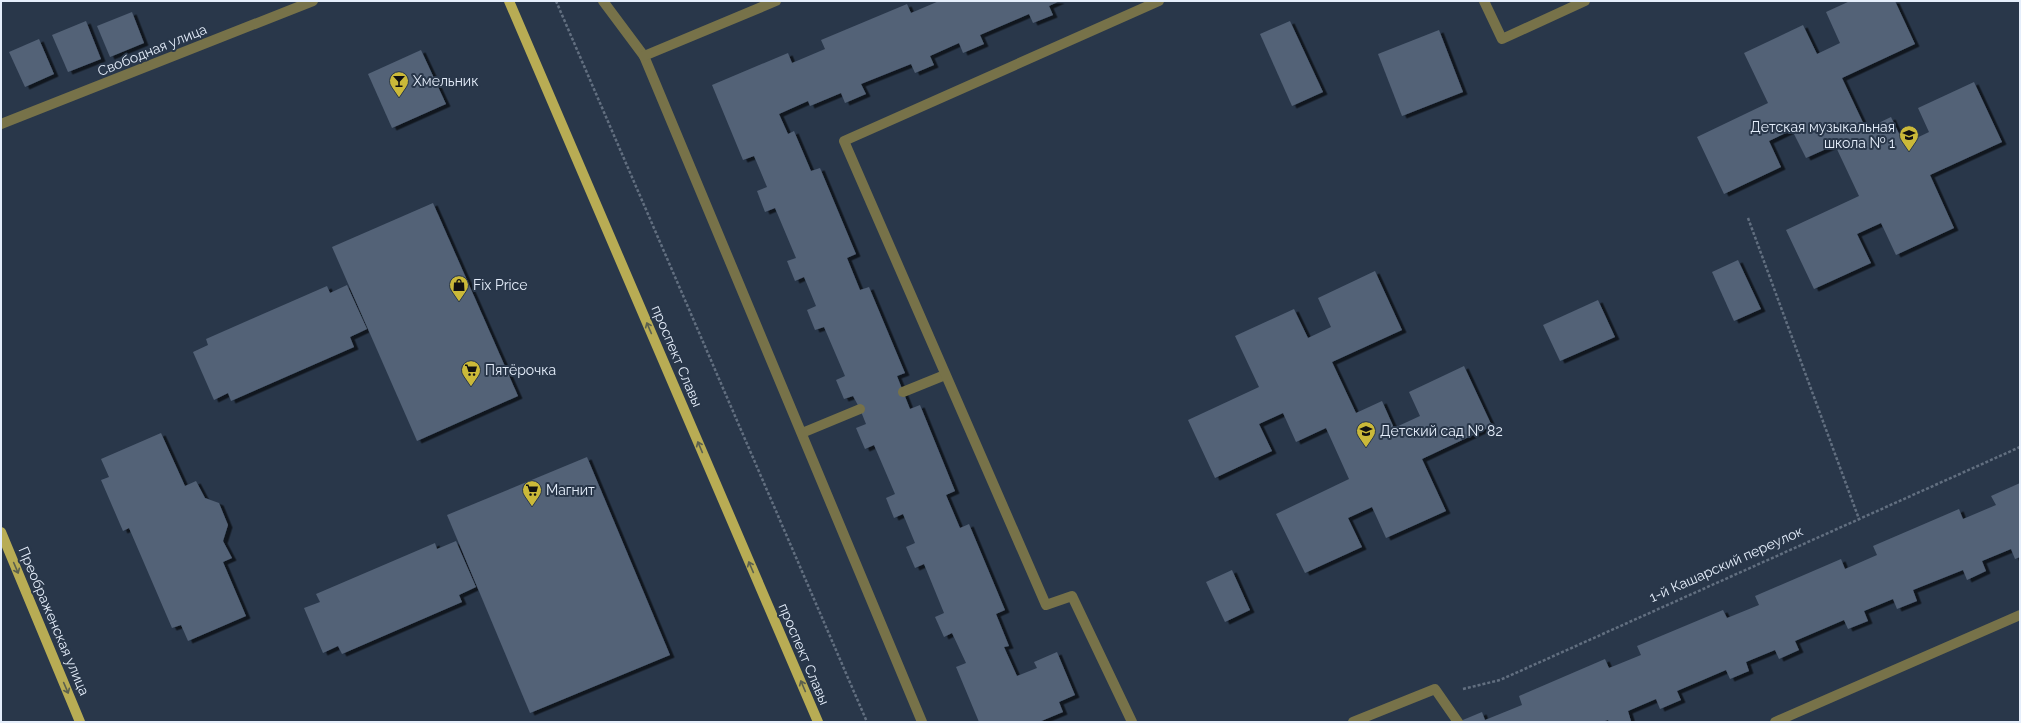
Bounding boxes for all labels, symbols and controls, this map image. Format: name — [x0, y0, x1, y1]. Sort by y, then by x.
street label: Свободная улица — [95, 21, 209, 79]
bar icon: Хмельник — [388, 70, 410, 98]
place label: Хмельник — [413, 73, 478, 89]
place label: Детская музыкальная школа № 1 — [1750, 119, 1895, 151]
school or university icon: Детская музыкальная школа № 1 — [1898, 124, 1920, 152]
shop icon: Fix Price — [448, 274, 470, 302]
place label: Fix Price — [473, 277, 527, 293]
street label: проспект Славы — [648, 303, 706, 409]
one-way arrow — [645, 322, 652, 334]
supermarket icon: Пятёрочка — [460, 359, 482, 387]
place label: Пятёрочка — [485, 362, 556, 378]
school or university icon: Детский сад № 82 — [1355, 420, 1377, 448]
place label: Детский сад № 82 — [1380, 423, 1503, 439]
one-way arrow — [696, 442, 704, 454]
supermarket icon: Магнит — [521, 479, 543, 507]
place label: Магнит — [546, 482, 595, 498]
street label: 1-й Кашарский переулок — [1647, 523, 1805, 605]
street label: Преображенская улица — [15, 544, 93, 698]
one-way arrow — [13, 561, 20, 573]
one-way arrow — [747, 561, 755, 573]
street label: проспект Славы — [775, 601, 833, 707]
one-way arrow — [63, 681, 70, 693]
one-way arrow — [798, 681, 806, 693]

